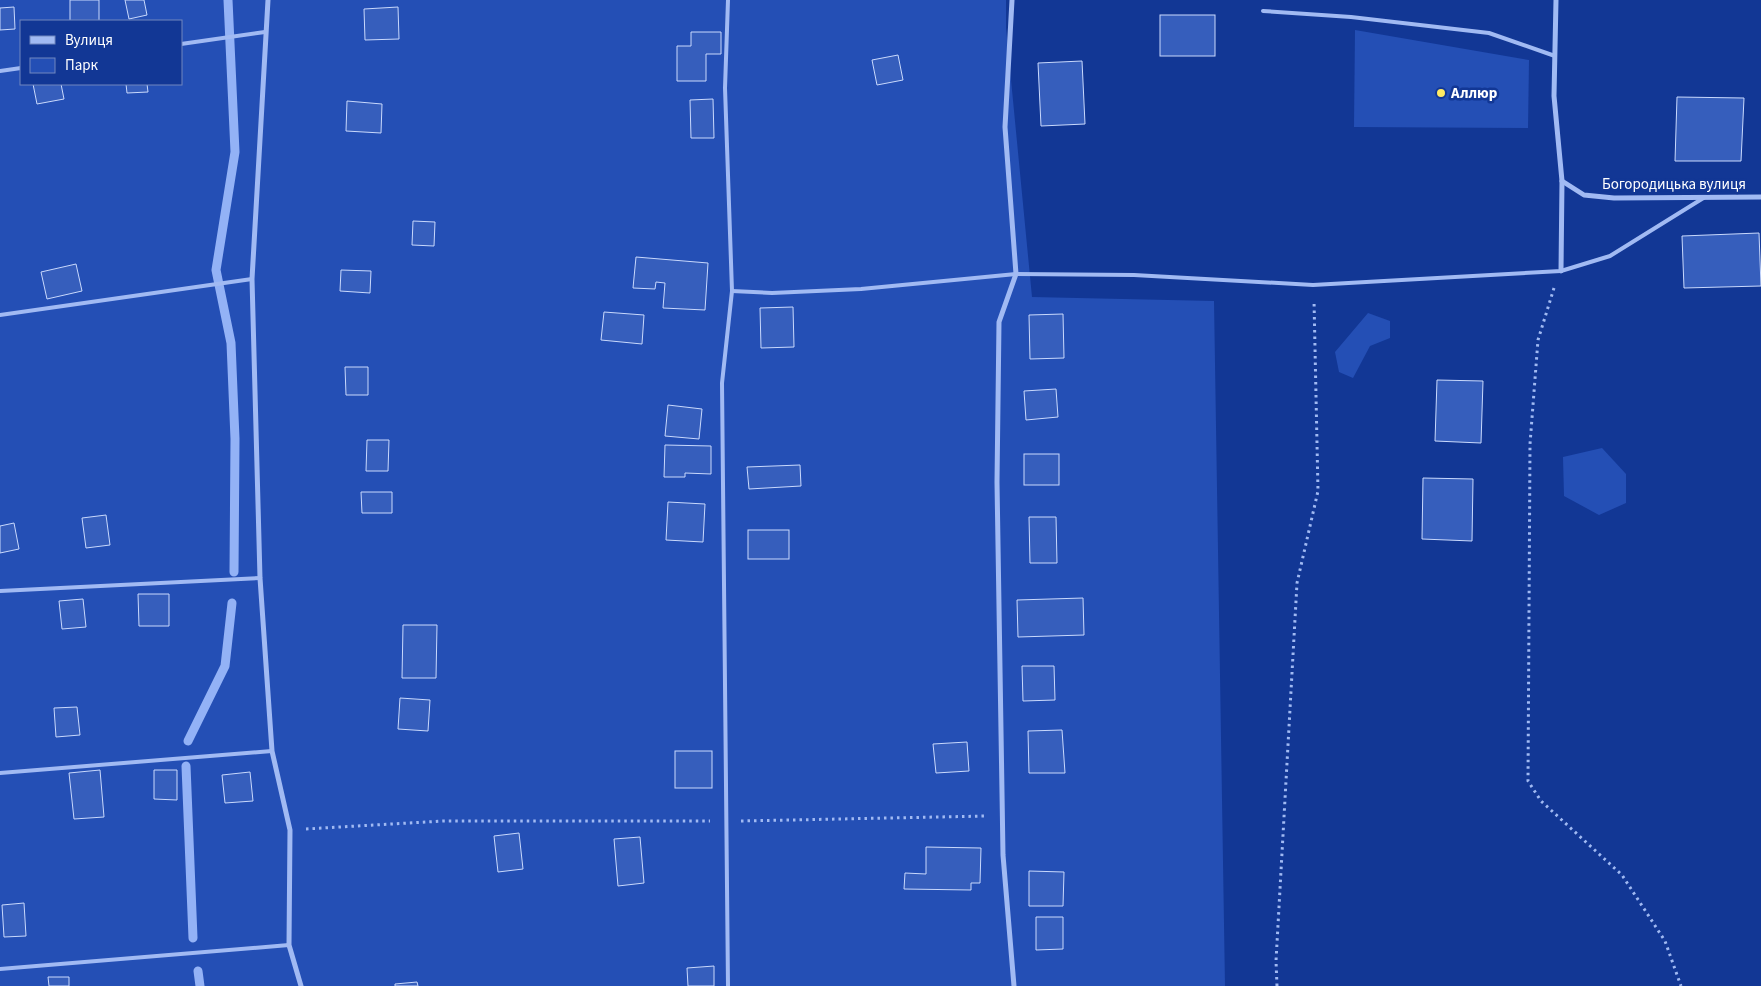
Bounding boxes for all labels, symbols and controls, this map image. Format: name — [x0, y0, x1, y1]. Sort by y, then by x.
legend — [20, 20, 182, 85]
text: Вулиця — [65, 30, 113, 51]
text: Парк — [65, 55, 99, 76]
place label: Аллюр — [1450, 83, 1498, 104]
marker: Аллюр — [1435, 87, 1447, 99]
street label: Богородицька вулиця — [1602, 174, 1746, 195]

